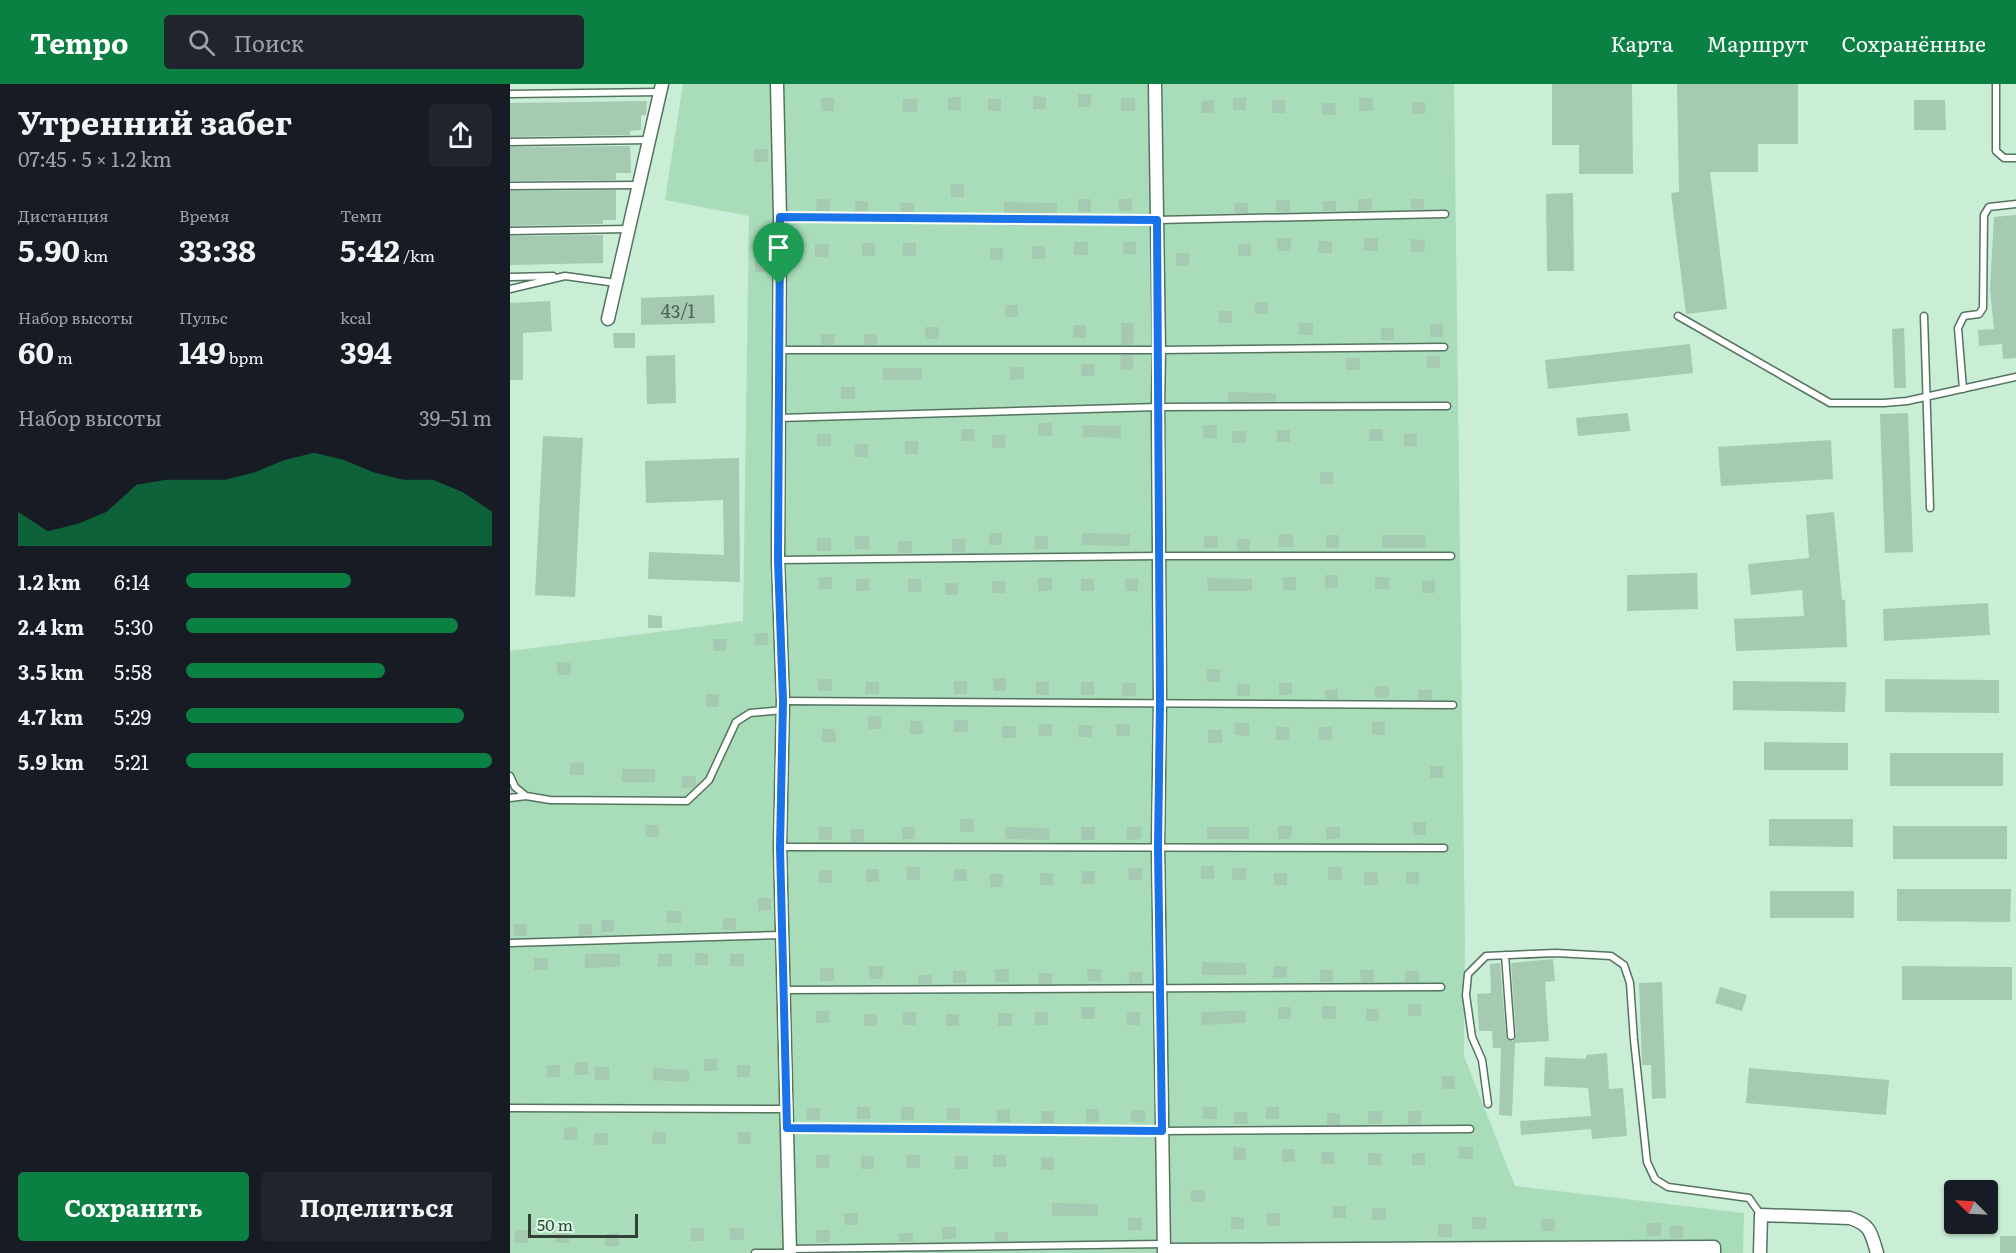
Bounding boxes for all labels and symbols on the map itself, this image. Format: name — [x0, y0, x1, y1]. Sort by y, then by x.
pin — [753, 222, 804, 284]
house number: 43/1 — [661, 297, 695, 324]
north arrow — [1944, 1180, 1998, 1234]
scale bar — [528, 1211, 638, 1238]

